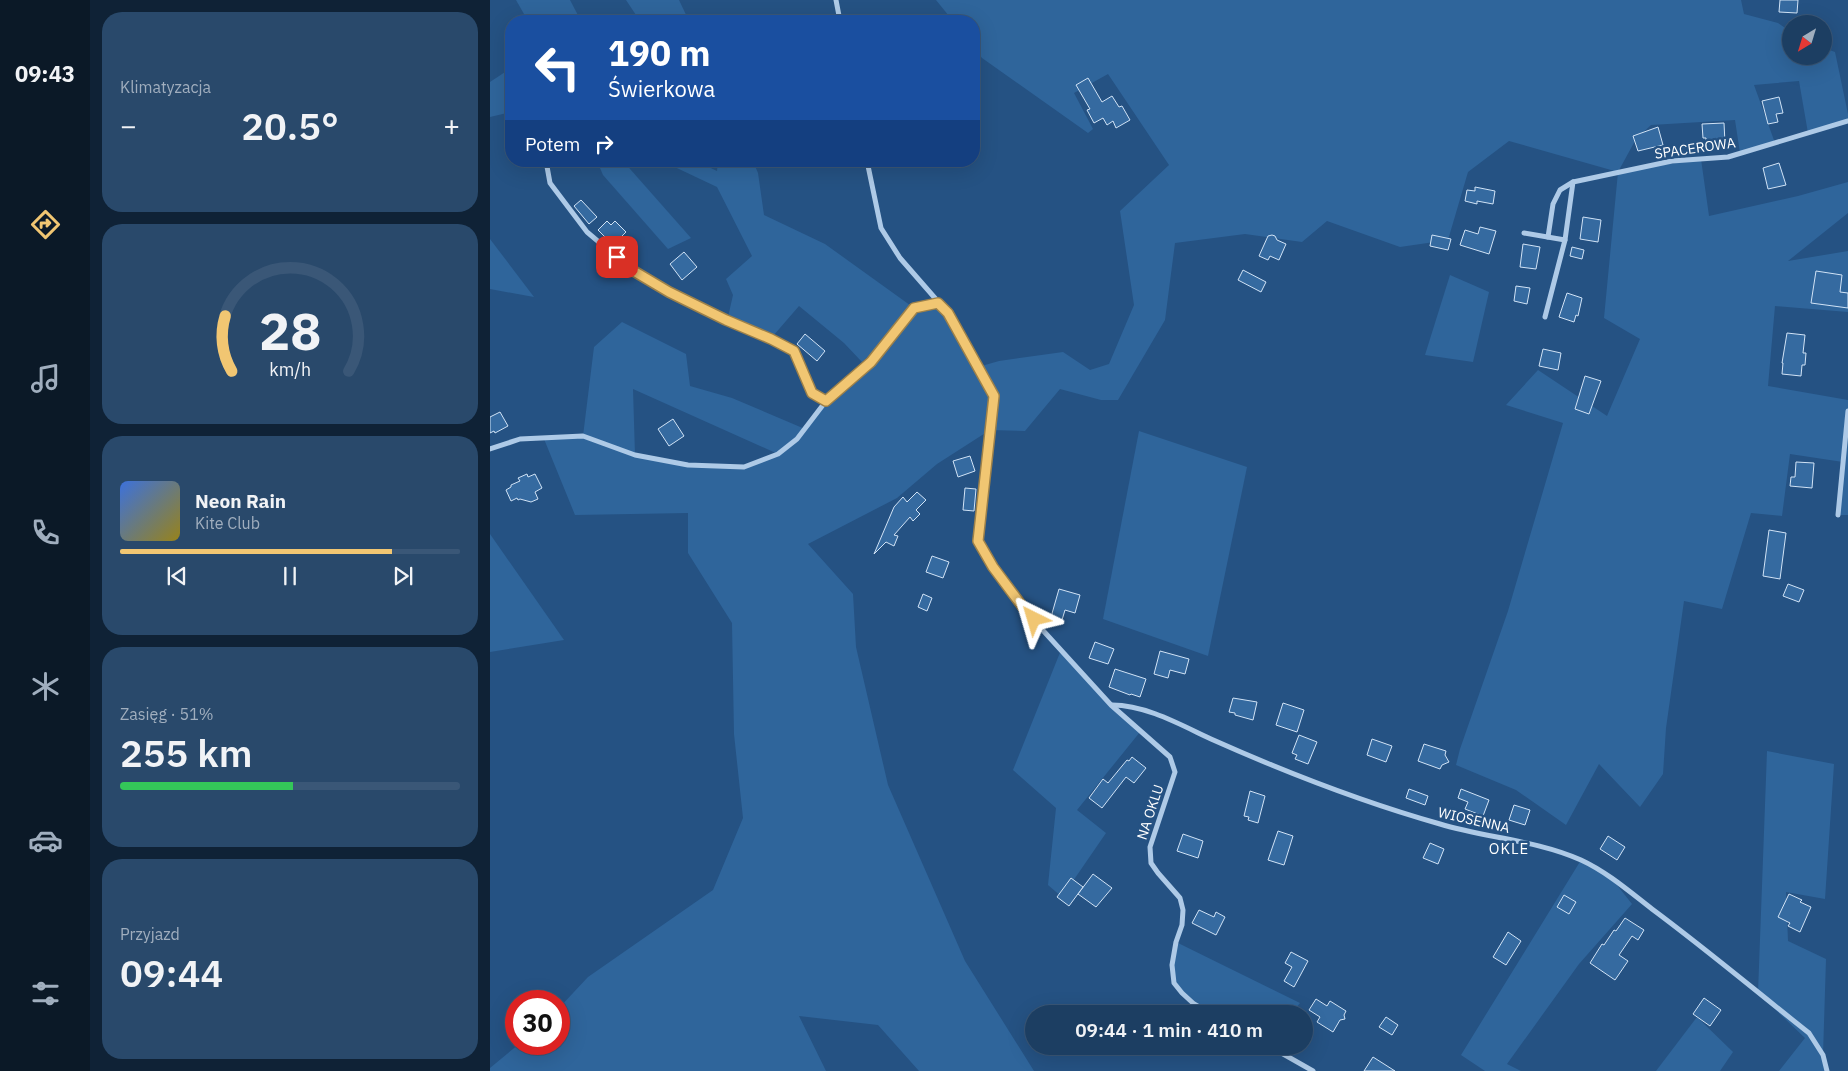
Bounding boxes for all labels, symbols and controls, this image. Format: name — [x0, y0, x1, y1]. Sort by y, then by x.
north arrow — [1782, 15, 1832, 65]
map controls — [1782, 15, 1832, 65]
text: 190 m — [608, 30, 711, 76]
icon: left — [525, 35, 590, 100]
text: 09:43 — [15, 59, 75, 88]
text: Świerkowa — [608, 74, 715, 103]
text: Klimatyzacja — [120, 77, 211, 97]
text: 20.5° — [241, 101, 339, 150]
text: − — [120, 107, 137, 144]
text: + — [443, 107, 460, 144]
icon: right — [590, 130, 618, 158]
text: Potem — [525, 132, 580, 156]
street label: SPACEROWA — [1653, 133, 1737, 163]
icon: directions — [28, 207, 63, 242]
pin — [596, 236, 638, 278]
icon: arrive — [603, 243, 631, 271]
text: 28 — [259, 297, 321, 364]
text: km/h — [269, 358, 311, 381]
icon: music — [28, 361, 63, 396]
text: Neon Rain — [195, 489, 286, 513]
text: Kite Club — [195, 513, 260, 533]
icon: phone — [28, 515, 63, 550]
icon: previous — [163, 562, 191, 590]
icon: pause — [276, 562, 304, 590]
icon: next — [389, 562, 417, 590]
position arrow — [1007, 592, 1059, 644]
icon: climate — [28, 669, 63, 704]
text: Zasięg · 51% — [120, 704, 214, 724]
text: 255 km — [120, 728, 252, 777]
street label: NA OKLU — [1133, 782, 1167, 842]
street label: WIOSENNA — [1436, 803, 1512, 837]
icon: car — [28, 823, 63, 858]
district label: OKLE — [1489, 839, 1529, 858]
text: Przyjazd — [120, 924, 180, 944]
text: 09:44 — [120, 948, 223, 997]
icon: filters — [28, 976, 63, 1011]
speed limit sign: 30 — [505, 990, 570, 1055]
text: 09:44 · 1 min · 410 m — [1075, 1018, 1263, 1042]

